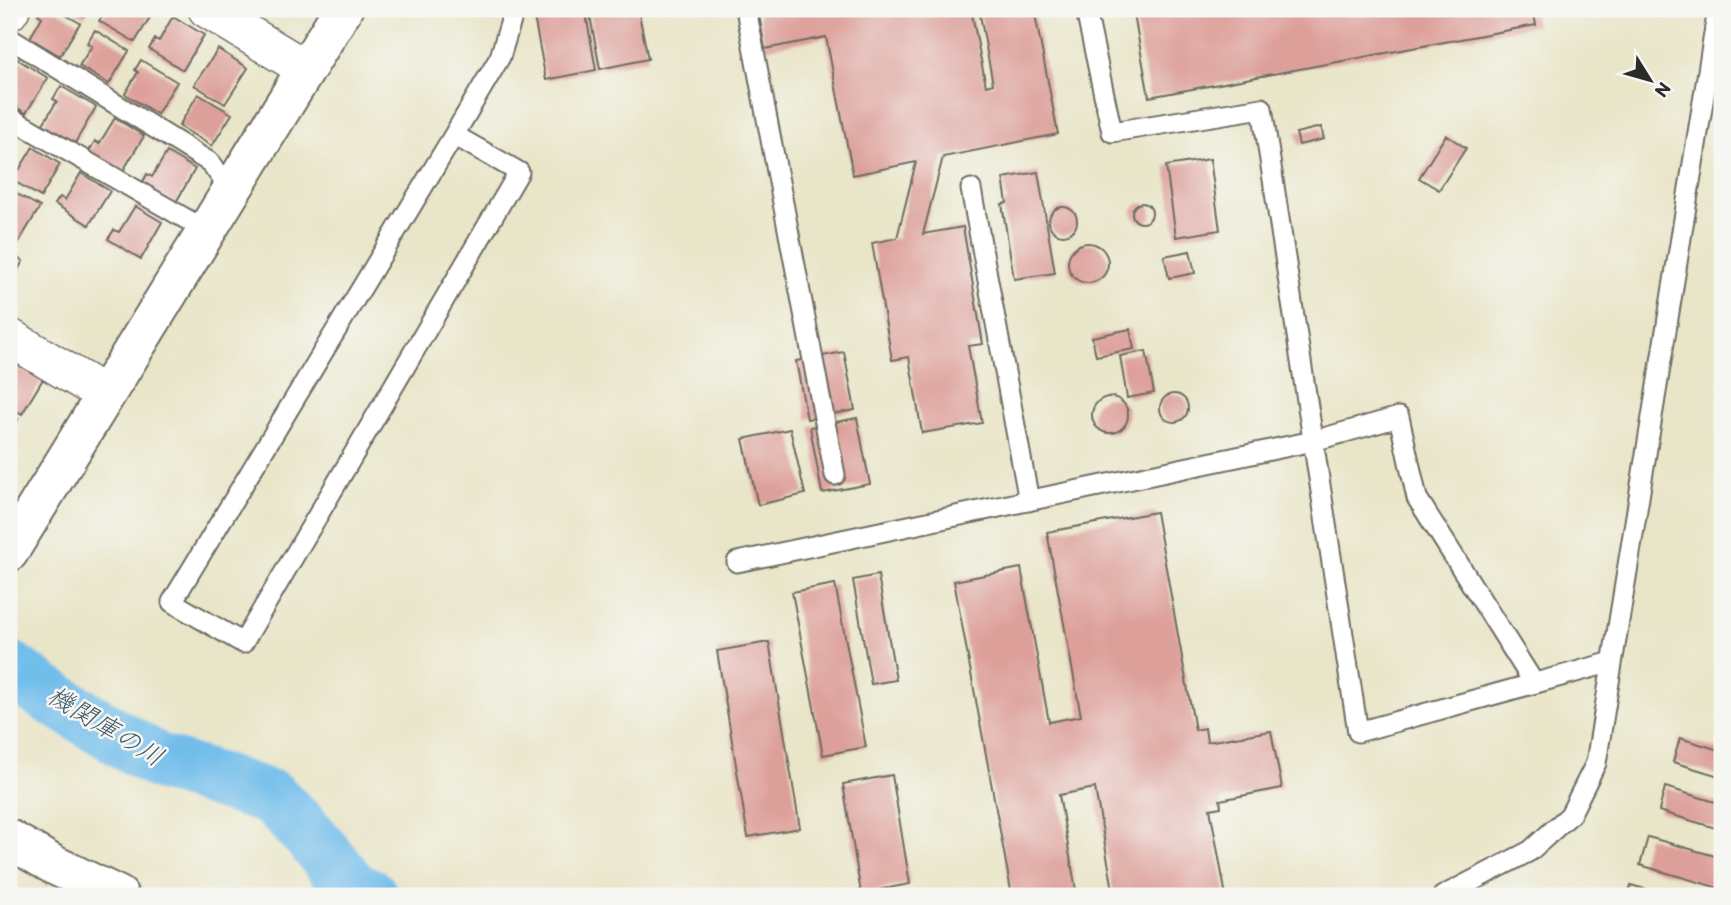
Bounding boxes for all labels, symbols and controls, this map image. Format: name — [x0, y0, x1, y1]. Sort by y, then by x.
north arrow — [1616, 46, 1686, 116]
text: N — [1650, 78, 1676, 102]
water label: 機関庫の川 — [42, 679, 170, 773]

